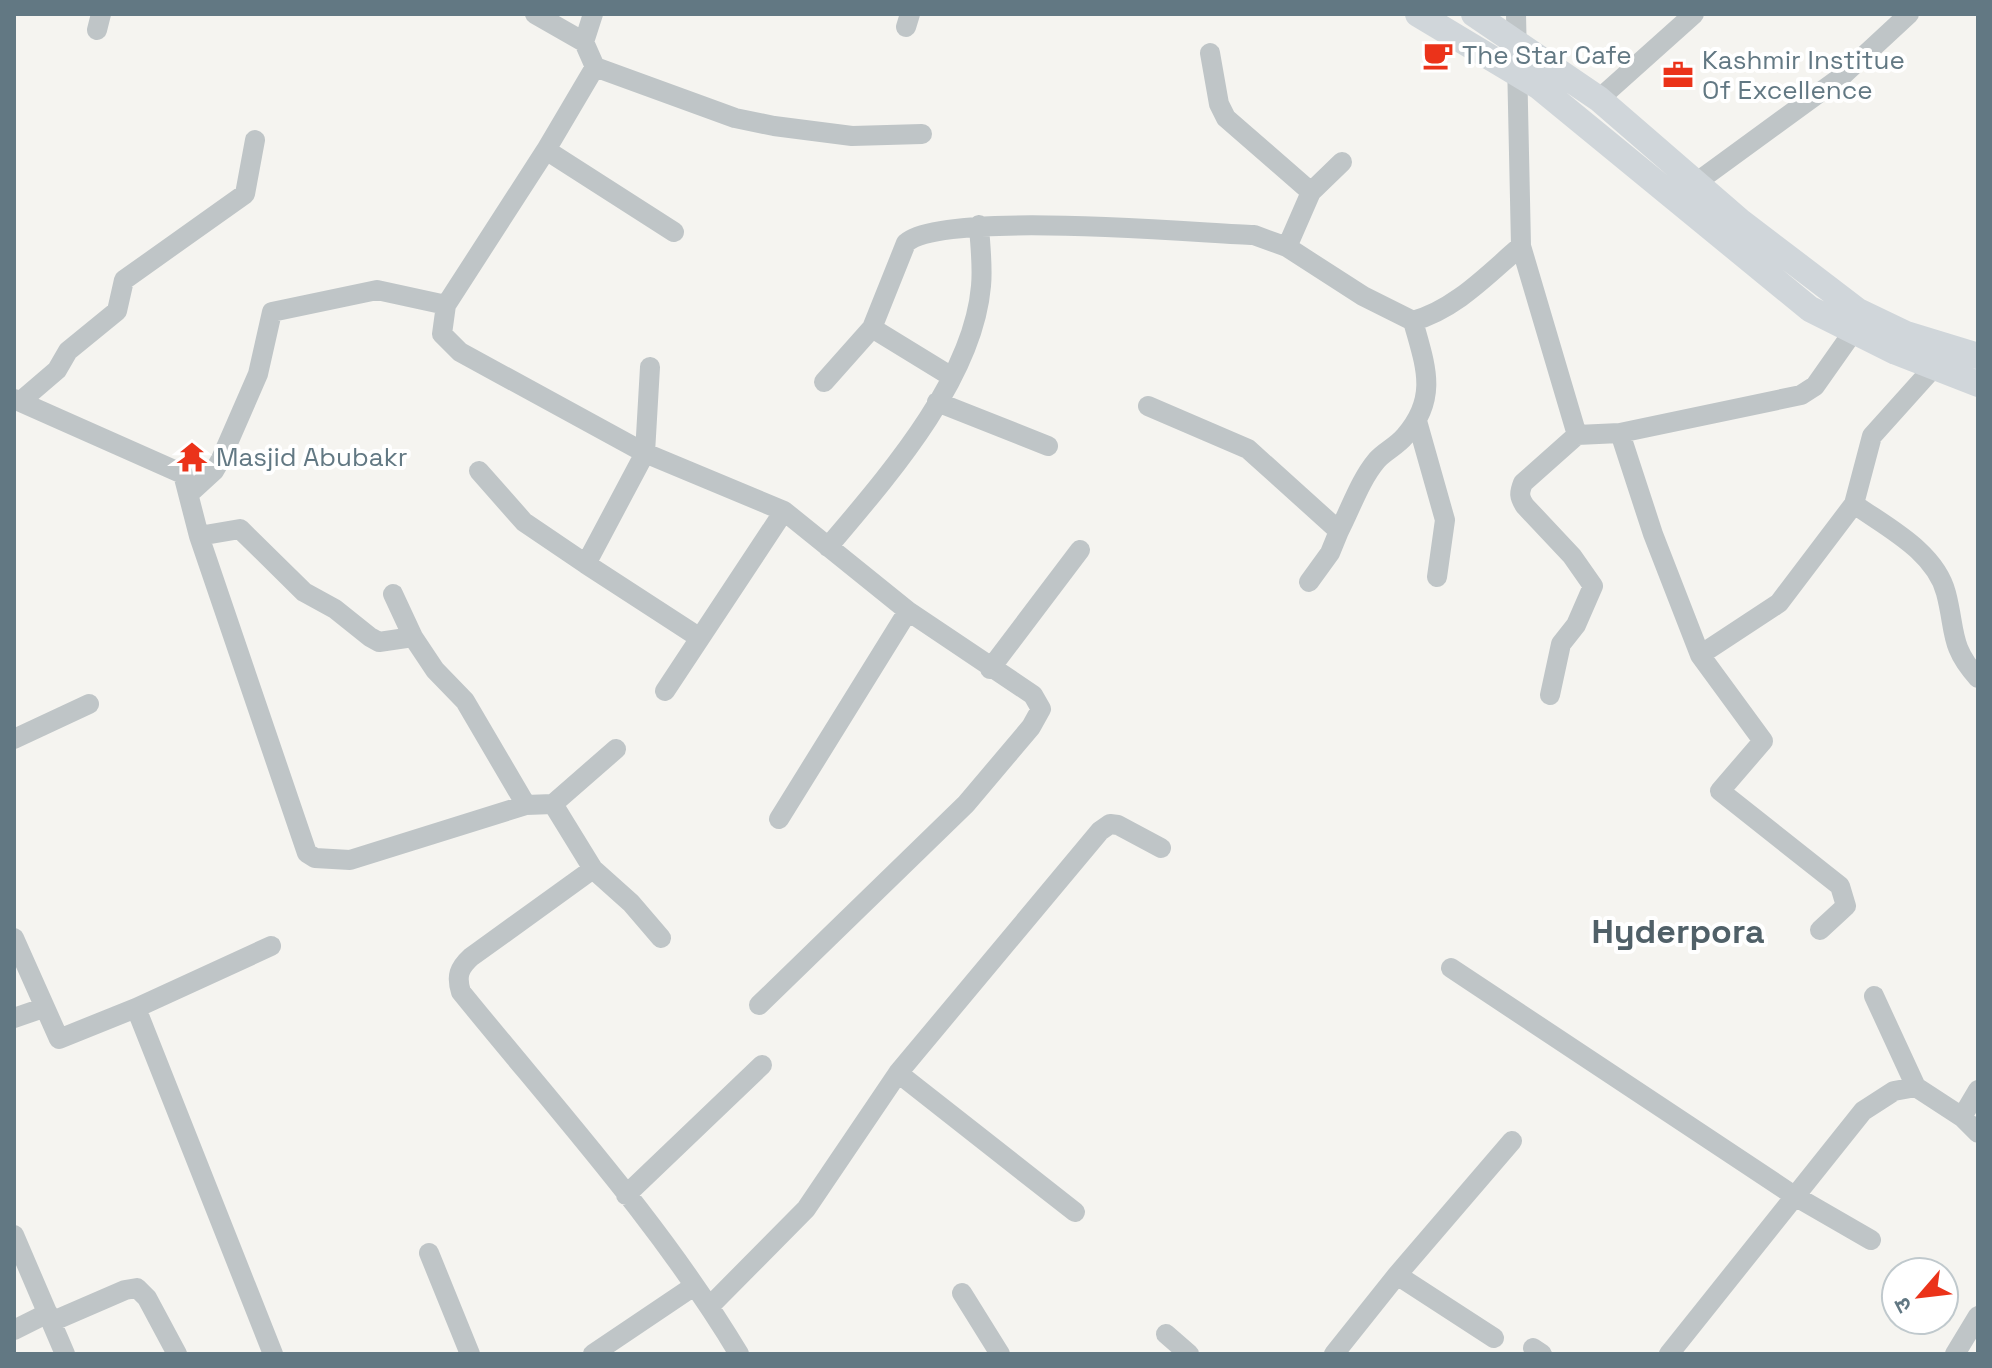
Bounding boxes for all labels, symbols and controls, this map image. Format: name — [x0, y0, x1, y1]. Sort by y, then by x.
cafe icon: The Star Cafe — [1421, 38, 1455, 72]
place label: The Star Cafe — [1462, 38, 1632, 72]
place label: Kashmir Institue Of Excellence — [1702, 43, 1905, 107]
office icon: Kashmir Institue Of Excellence — [1661, 58, 1695, 92]
temple icon: Masjid Abubakr — [175, 440, 209, 474]
place label: Masjid Abubakr — [216, 440, 407, 474]
district label: Hyderpora — [1591, 910, 1765, 953]
north arrow — [1880, 1256, 1960, 1336]
text: उ — [1886, 1292, 1918, 1318]

